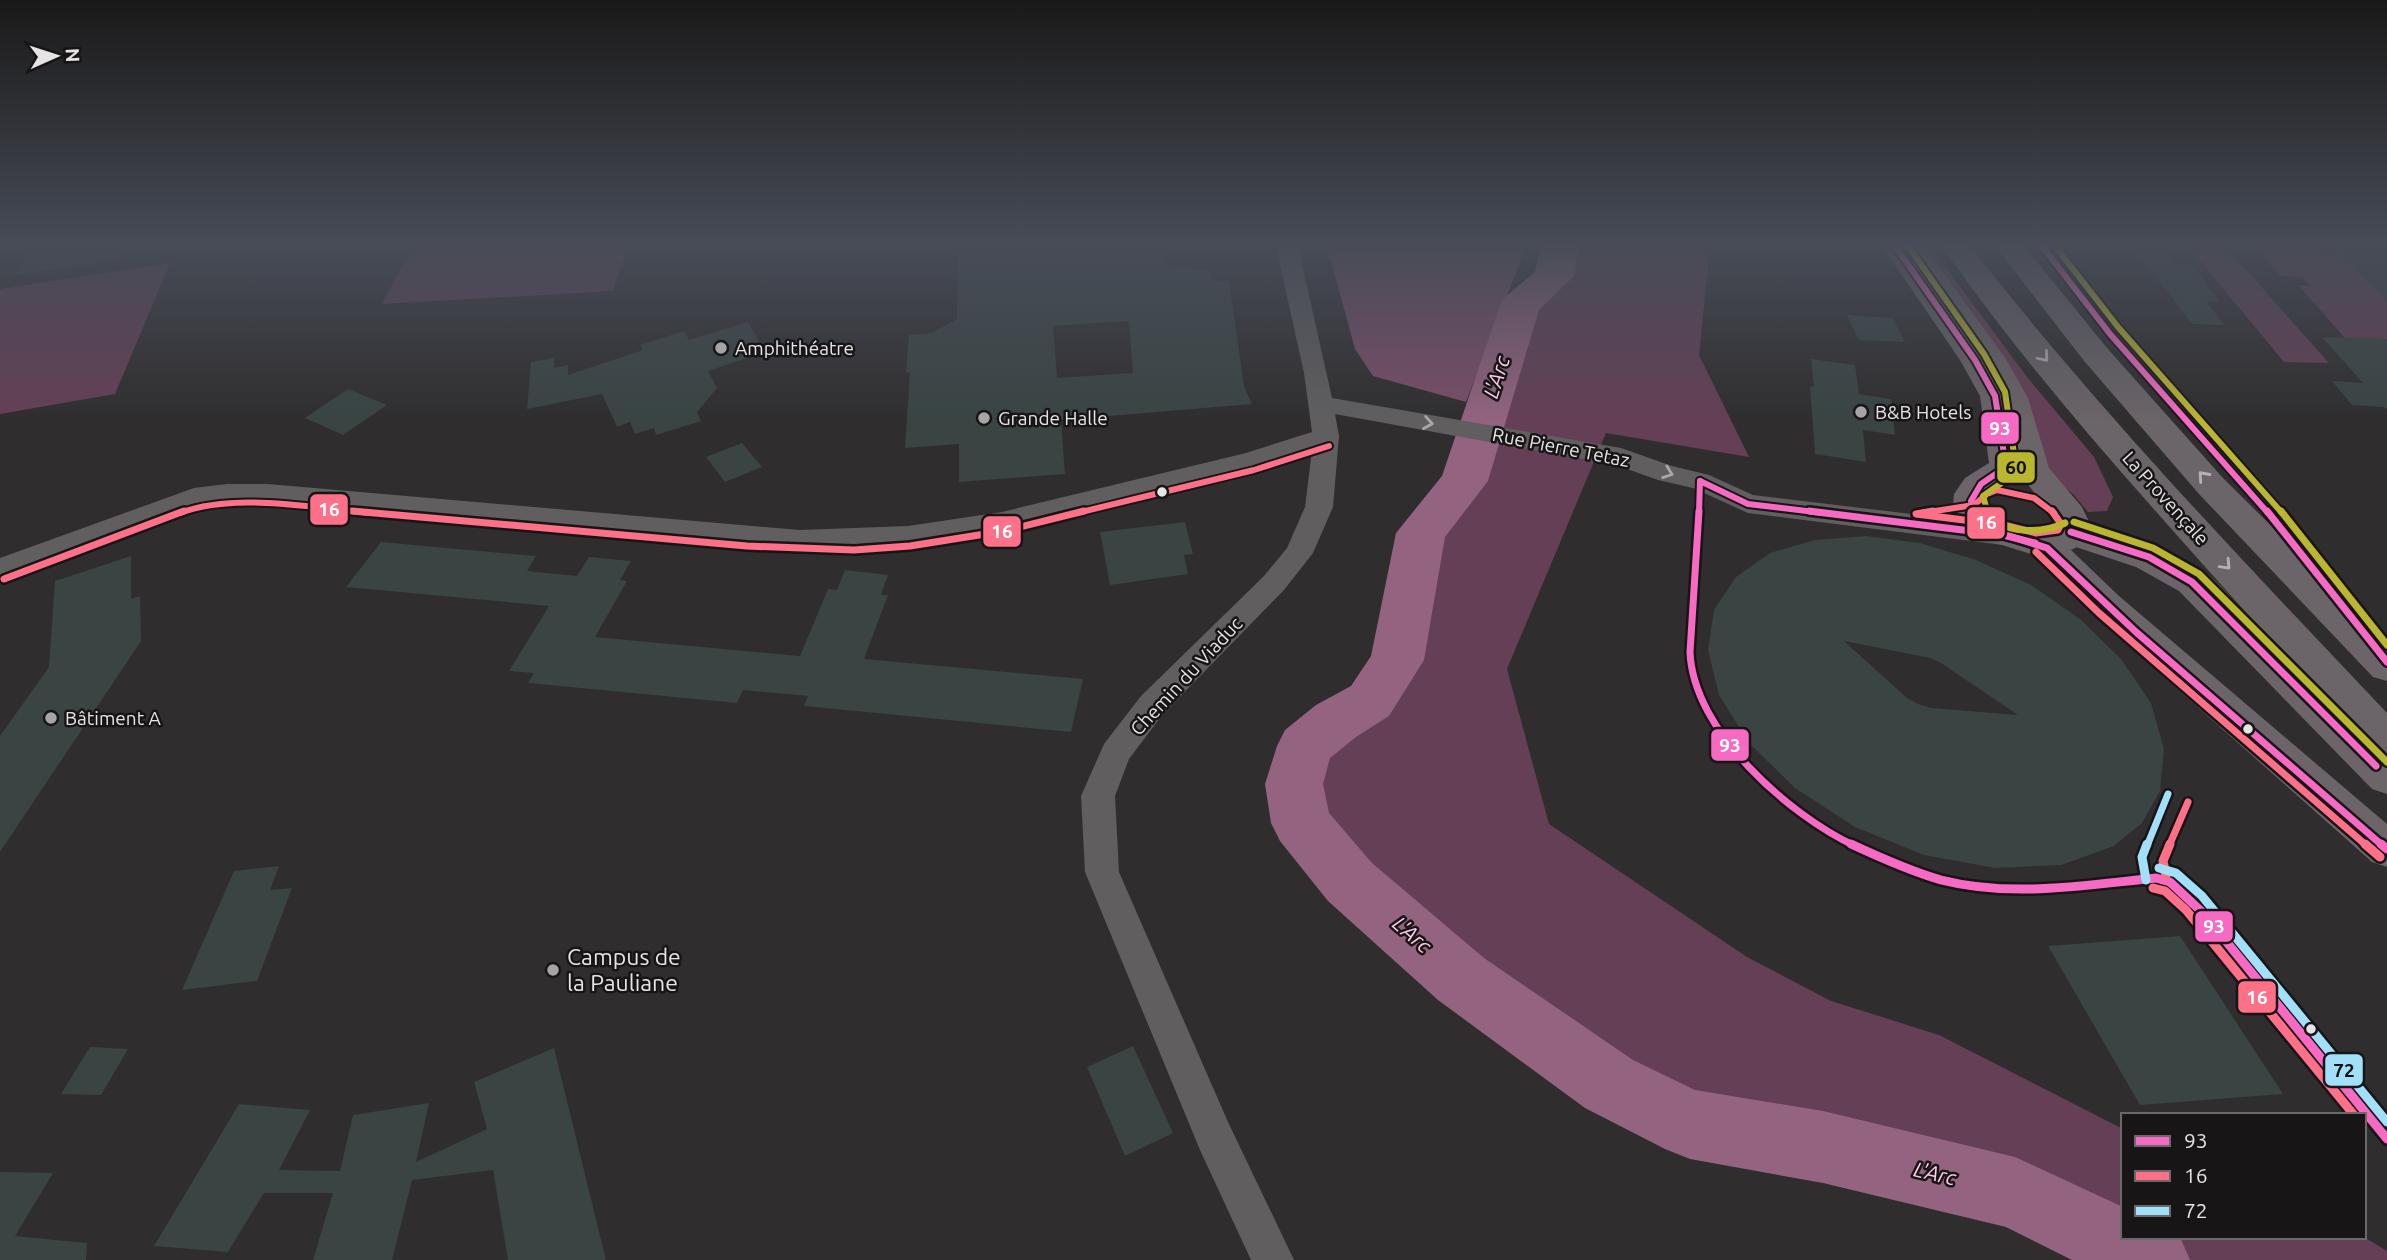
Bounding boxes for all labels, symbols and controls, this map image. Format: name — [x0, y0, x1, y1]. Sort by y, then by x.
north arrow — [21, 21, 91, 91]
text: N — [62, 47, 84, 63]
place label: Amphithéatre — [735, 337, 854, 359]
marker: Amphithéatre — [713, 340, 729, 356]
one-way arrow — [2036, 348, 2048, 361]
water label: L'Arc — [1478, 352, 1514, 401]
place label: B&B Hotels — [1875, 401, 1971, 423]
marker: B&B Hotels — [1853, 404, 1869, 420]
place label: Grande Halle — [998, 407, 1108, 429]
marker: Grande Halle — [976, 410, 992, 426]
line badge: 93 — [1980, 411, 2020, 445]
one-way arrow — [1422, 415, 1434, 430]
text: 93 — [1989, 417, 2011, 439]
street label: Rue Pierre Tetaz — [1491, 423, 1632, 471]
street label: La Provençale — [2118, 447, 2214, 549]
line badge: 60 — [1996, 451, 2036, 484]
text: 60 — [2005, 456, 2027, 478]
one-way arrow — [1661, 465, 1673, 479]
one-way arrow — [2199, 471, 2211, 484]
unlabelled marker — [1155, 485, 1169, 499]
line badge: 16 — [309, 493, 349, 526]
text: 16 — [318, 498, 340, 520]
line badge: 16 — [1966, 506, 2006, 540]
text: 16 — [1975, 511, 1997, 533]
line badge: 16 — [982, 515, 1022, 548]
text: 16 — [991, 520, 1013, 542]
one-way arrow — [2218, 557, 2230, 570]
street label: Chemin du Viaduc — [1126, 612, 1246, 740]
place label: Bâtiment A — [65, 707, 161, 729]
marker: Bâtiment A — [43, 710, 59, 726]
unlabelled marker — [2241, 722, 2255, 736]
line badge: 93 — [1710, 728, 1750, 762]
text: 93 — [1719, 734, 1741, 756]
line badge: 93 — [2194, 910, 2234, 943]
water label: L'Arc — [1388, 911, 1437, 958]
text: 93 — [2203, 915, 2225, 937]
place label: Campus de la Pauliane — [567, 944, 681, 995]
marker: Campus de la Pauliane — [545, 962, 561, 978]
line badge: 16 — [2237, 980, 2277, 1014]
text: 16 — [2246, 986, 2268, 1008]
unlabelled marker — [2304, 1022, 2318, 1036]
line badge: 72 — [2324, 1053, 2364, 1087]
text: 72 — [2333, 1059, 2355, 1081]
legend — [2121, 1113, 2366, 1239]
text: 93 — [2184, 1128, 2208, 1152]
water label: L'Arc — [1911, 1156, 1959, 1190]
text: 16 — [2184, 1163, 2208, 1187]
text: 72 — [2184, 1198, 2208, 1222]

